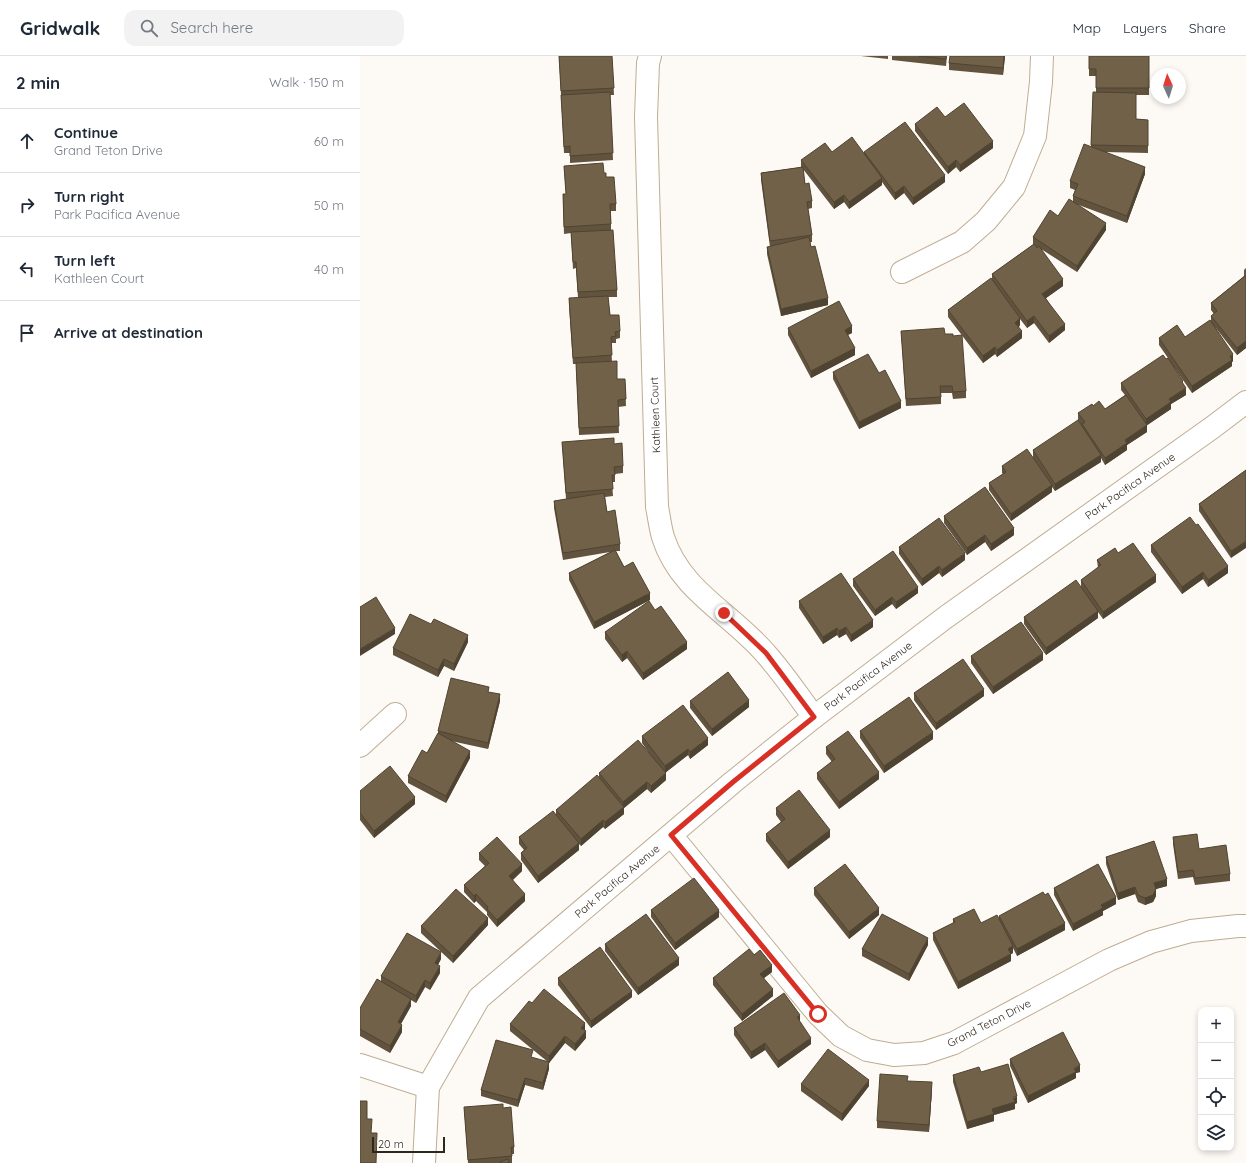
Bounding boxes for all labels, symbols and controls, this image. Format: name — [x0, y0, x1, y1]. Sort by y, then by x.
search box — [124, 10, 404, 46]
text: Gridwalk — [20, 16, 100, 40]
icon: search — [138, 17, 160, 39]
text: Search here — [170, 18, 253, 37]
text: Map — [1072, 19, 1101, 37]
text: Layers — [1123, 19, 1167, 37]
text: Share — [1189, 19, 1226, 37]
north arrow — [1150, 68, 1186, 104]
text: 2 min — [16, 72, 60, 93]
text: Walk · 150 m — [269, 74, 344, 90]
text: Continue — [54, 123, 118, 142]
icon: ahead — [16, 130, 38, 152]
text: 60 m — [314, 133, 344, 149]
text: Grand Teton Drive — [54, 142, 163, 158]
text: Turn right — [54, 187, 125, 206]
icon: right — [16, 194, 38, 216]
text: 50 m — [314, 197, 344, 213]
text: Park Pacifica Avenue — [54, 206, 180, 222]
text: Turn left — [54, 251, 116, 270]
icon: left — [16, 258, 38, 280]
text: 40 m — [314, 261, 344, 277]
text: Kathleen Court — [54, 270, 144, 286]
icon: arrive — [16, 322, 38, 344]
text: Arrive at destination — [54, 323, 203, 342]
street label: Kathleen Court — [647, 376, 663, 453]
street label: Park Pacifica Avenue — [1082, 450, 1178, 522]
route end — [715, 604, 733, 622]
street label: Park Pacifica Avenue — [821, 638, 915, 714]
street label: Park Pacifica Avenue — [572, 841, 662, 921]
street label: Grand Teton Drive — [945, 996, 1033, 1050]
route start — [809, 1005, 827, 1023]
map controls — [1198, 1007, 1234, 1151]
button: + — [1198, 1007, 1234, 1043]
button: − — [1198, 1043, 1234, 1079]
button: locate — [1198, 1079, 1234, 1115]
button: layers — [1198, 1115, 1234, 1151]
scale bar — [372, 1135, 445, 1154]
text: 20 m — [378, 1137, 404, 1151]

